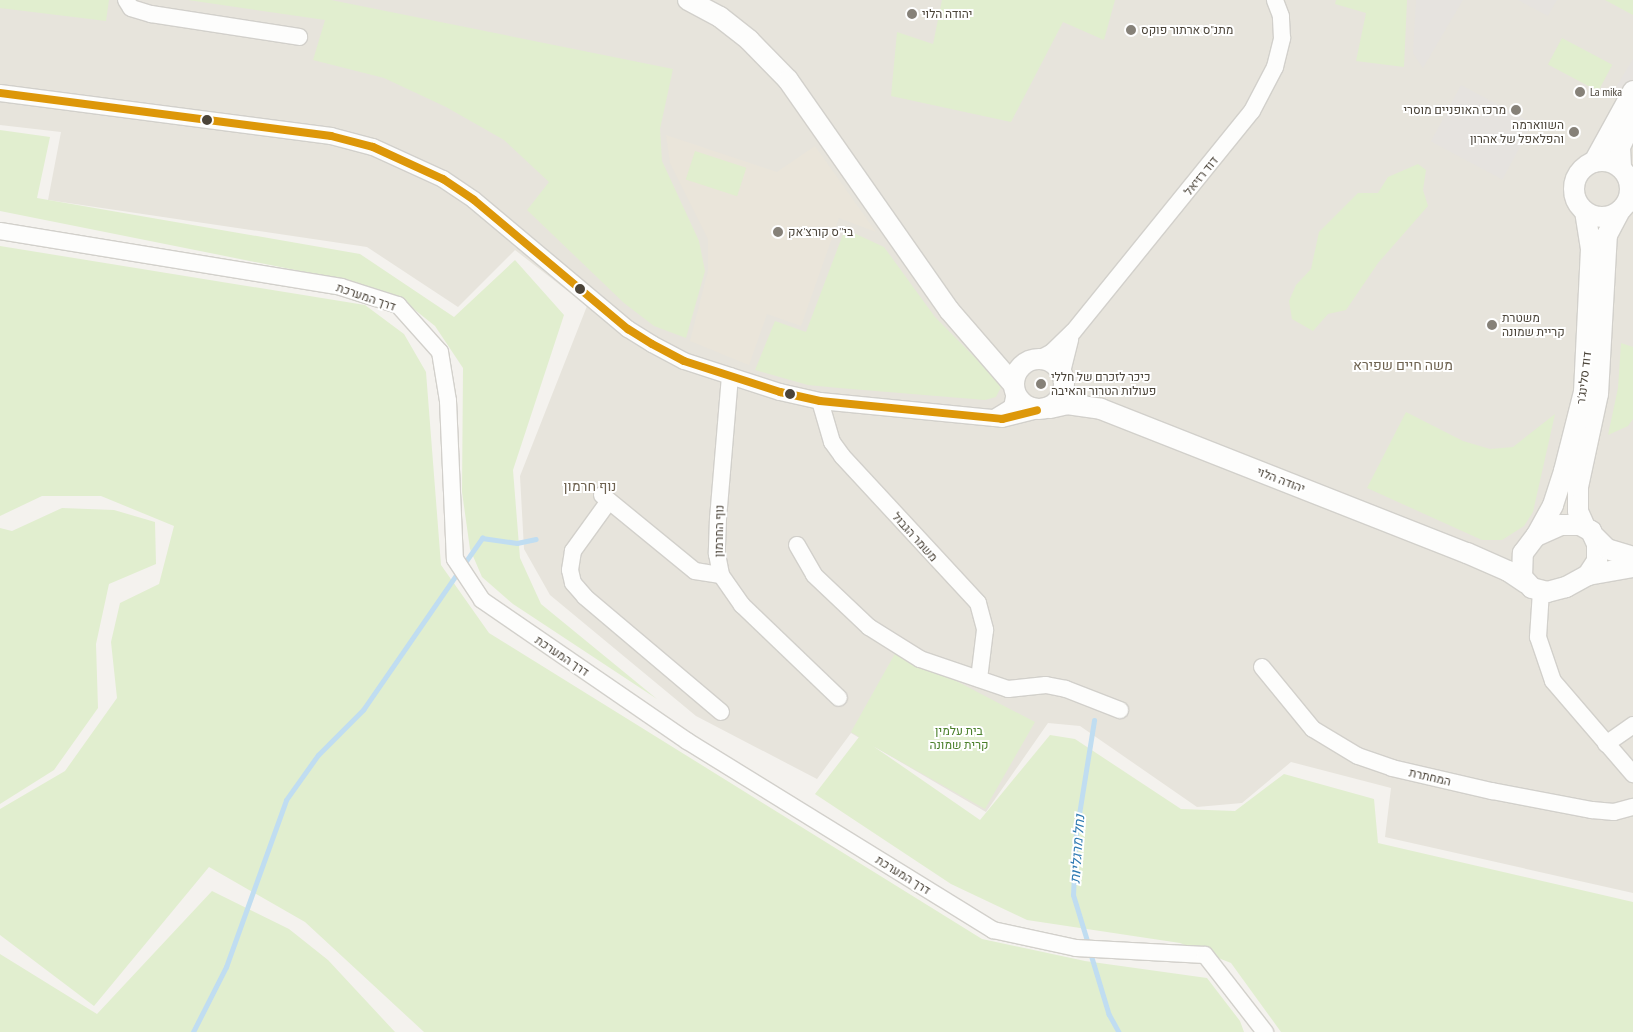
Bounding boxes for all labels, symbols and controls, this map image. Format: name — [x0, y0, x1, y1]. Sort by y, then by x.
place label: יהודה הלוי — [922, 7, 972, 21]
marker: יהודה הלוי — [906, 8, 918, 20]
place label: מתנ"ס ארתור פוקס — [1141, 23, 1233, 37]
marker: מתנ"ס ארתור פוקס — [1125, 24, 1137, 36]
place label: La mika — [1590, 85, 1622, 99]
marker: La mika — [1574, 86, 1586, 98]
place label: מרכז האופניים מוסרי — [1403, 103, 1506, 117]
marker: מרכז האופניים מוסרי — [1510, 104, 1522, 116]
unlabelled marker — [202, 115, 212, 125]
place label: השווארמה והפלאפל של אהרון — [1470, 118, 1564, 146]
marker: השווארמה והפלאפל של אהרון — [1568, 126, 1580, 138]
street label: דוד רזיאל — [1181, 154, 1221, 198]
place label: בי''ס קורצ'אק — [788, 225, 853, 239]
marker: בי''ס קורצ'אק — [772, 226, 784, 238]
street label: דרך המערכת — [334, 280, 398, 314]
unlabelled marker — [575, 284, 585, 294]
place label: משטרת קריית שמונה — [1502, 311, 1565, 339]
marker: משטרת קריית שמונה — [1486, 319, 1498, 331]
street label: דוד סלינג'ר — [1574, 351, 1594, 405]
district label: משה חיים שפירא — [1353, 357, 1453, 373]
place label: כיכר לזכרם של חללי פעולות הטרור והאיבה — [1051, 370, 1156, 398]
marker: כיכר לזכרם של חללי פעולות הטרור והאיבה — [1035, 378, 1047, 390]
unlabelled marker — [785, 389, 795, 399]
street label: יהודה הלוי — [1255, 464, 1307, 496]
district label: נוף חרמון — [564, 478, 616, 494]
street label: נוף החרמון — [711, 505, 727, 557]
street label: משמר הגבול — [889, 510, 941, 564]
street label: דרך המערכת — [532, 633, 592, 679]
park label: בית עלמין קרית שמונה — [929, 724, 989, 752]
street label: המחתרת — [1408, 765, 1452, 789]
water label: נחל מרגליות — [1066, 814, 1088, 884]
street label: דרך המערכת — [873, 852, 933, 898]

